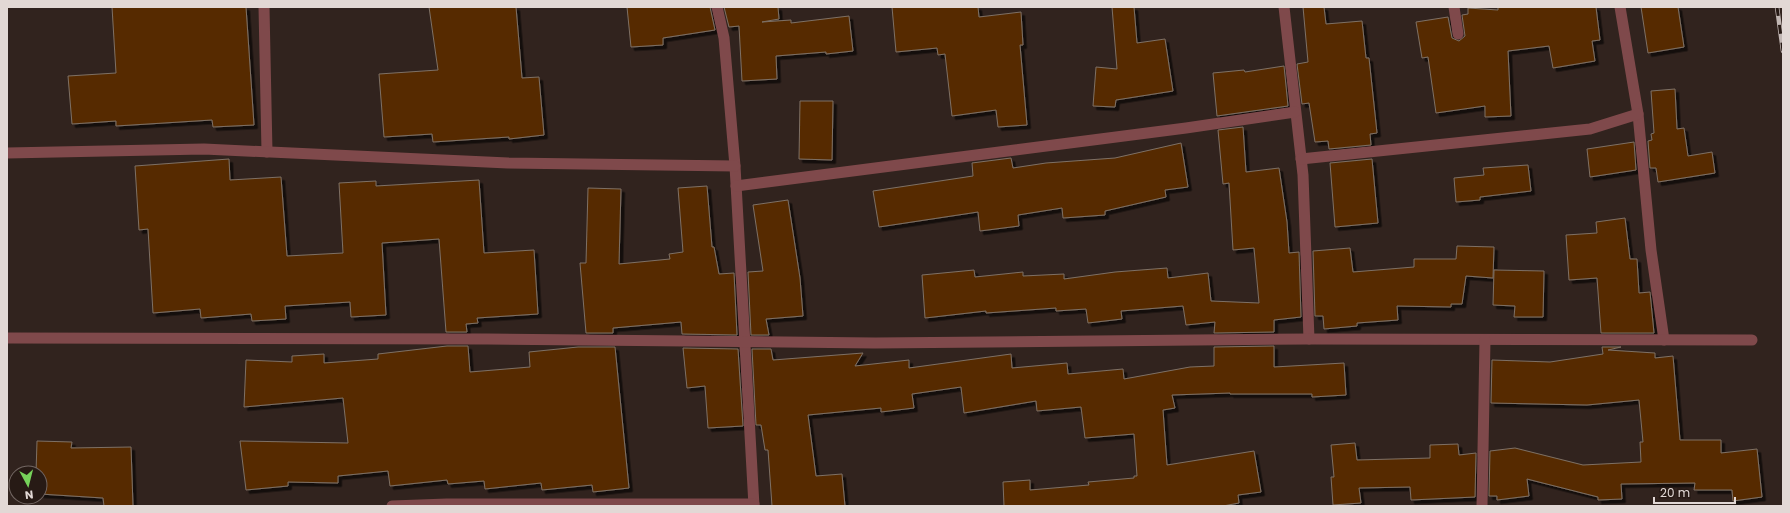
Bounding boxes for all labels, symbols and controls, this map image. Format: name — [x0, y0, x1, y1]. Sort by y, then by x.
north arrow — [8, 465, 48, 505]
scale bar — [1654, 479, 1735, 505]
text: 20 m — [1660, 484, 1690, 501]
text: N — [24, 486, 34, 503]

